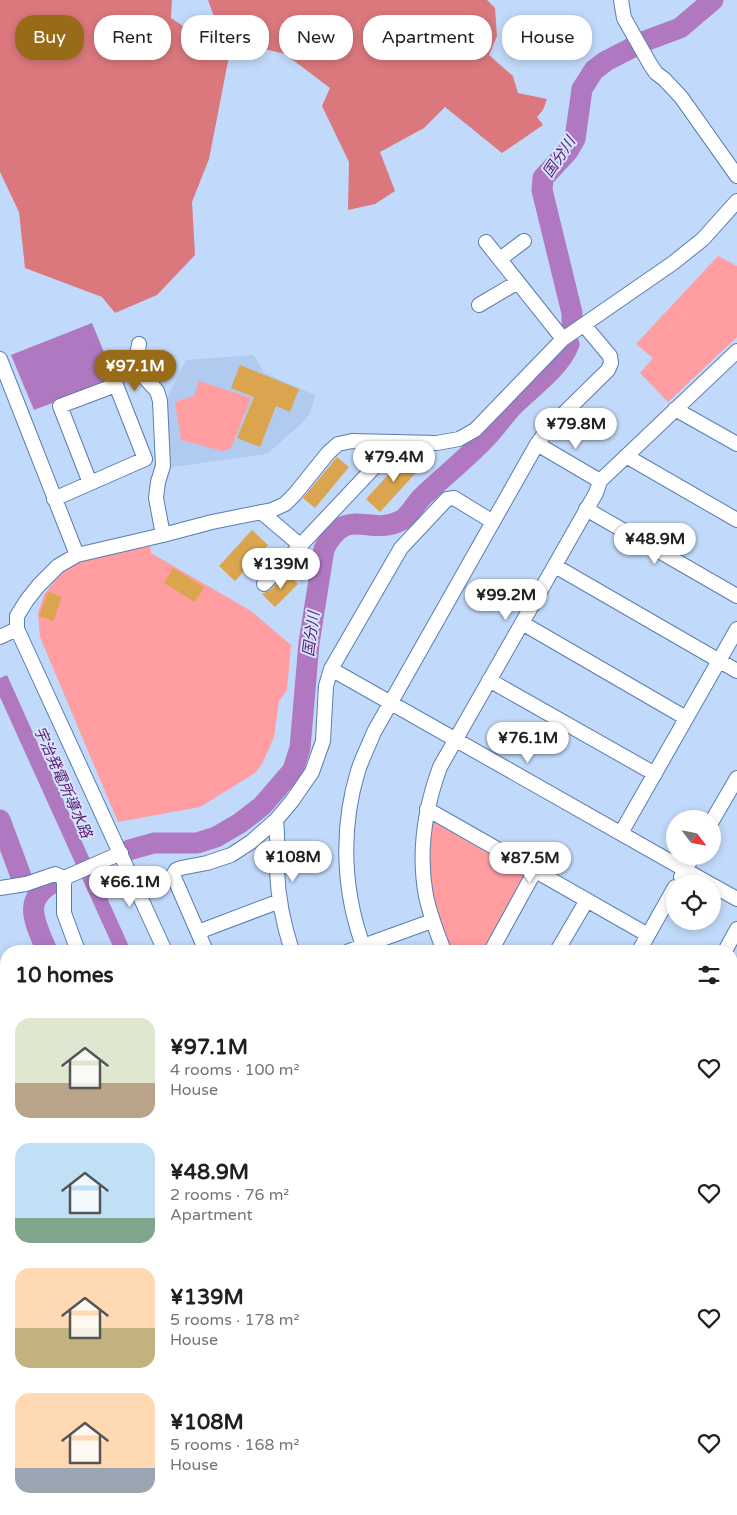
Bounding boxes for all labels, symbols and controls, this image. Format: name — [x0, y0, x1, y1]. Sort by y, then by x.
chip: Buy — [15, 15, 84, 60]
chip: Rent — [94, 15, 171, 60]
chip: Filters — [181, 15, 269, 60]
chip: New — [279, 15, 353, 60]
chip: Apartment — [363, 15, 492, 60]
chip: House — [502, 15, 592, 60]
water label: 国分川 — [539, 132, 580, 181]
pin: ¥97.1M — [94, 350, 176, 392]
text: ¥97.1M — [105, 356, 165, 376]
pin: ¥79.8M — [535, 408, 617, 450]
text: ¥79.8M — [546, 414, 606, 434]
pin: ¥79.4M — [353, 440, 435, 483]
text: ¥79.4M — [364, 447, 424, 467]
pin: ¥48.9M — [614, 522, 696, 565]
text: ¥48.9M — [625, 529, 685, 549]
pin: ¥139M — [246, 548, 316, 590]
text: ¥139M — [253, 554, 309, 574]
pin: ¥99.2M — [465, 578, 547, 621]
text: ¥99.2M — [476, 585, 536, 605]
water label: 国分川 — [299, 609, 323, 657]
pin: ¥76.1M — [487, 722, 569, 764]
water label: 宇治発電所導水路 — [30, 724, 96, 842]
text: ¥76.1M — [498, 728, 558, 748]
north arrow — [666, 810, 721, 865]
map controls — [666, 810, 721, 930]
pin: ¥108M — [258, 840, 328, 883]
pin: ¥87.5M — [489, 842, 571, 884]
text: ¥108M — [265, 847, 321, 867]
text: ¥87.5M — [500, 848, 560, 868]
pin: ¥66.1M — [89, 866, 171, 908]
text: ¥66.1M — [100, 872, 160, 892]
button: locate — [666, 875, 721, 930]
icon: filters — [695, 961, 723, 989]
text: 10 homes — [15, 963, 114, 988]
text: ¥97.1M — [170, 1035, 248, 1060]
icon: home — [55, 1038, 115, 1098]
icon: heart — [695, 1054, 723, 1082]
text: 4 rooms · 100 m² — [170, 1060, 299, 1080]
text: House — [170, 1080, 218, 1100]
text: ¥48.9M — [170, 1160, 249, 1185]
icon: home — [55, 1163, 115, 1223]
icon: heart — [695, 1179, 723, 1207]
text: 2 rooms · 76 m² — [170, 1185, 289, 1205]
text: Apartment — [170, 1205, 253, 1225]
text: ¥139M — [170, 1285, 244, 1310]
icon: home — [55, 1288, 115, 1348]
icon: heart — [695, 1304, 723, 1332]
text: 5 rooms · 178 m² — [170, 1310, 299, 1330]
text: House — [170, 1330, 218, 1350]
text: ¥108M — [170, 1410, 244, 1435]
icon: home — [55, 1413, 115, 1473]
icon: heart — [695, 1429, 723, 1457]
text: 5 rooms · 168 m² — [170, 1435, 299, 1455]
text: House — [170, 1455, 218, 1475]

